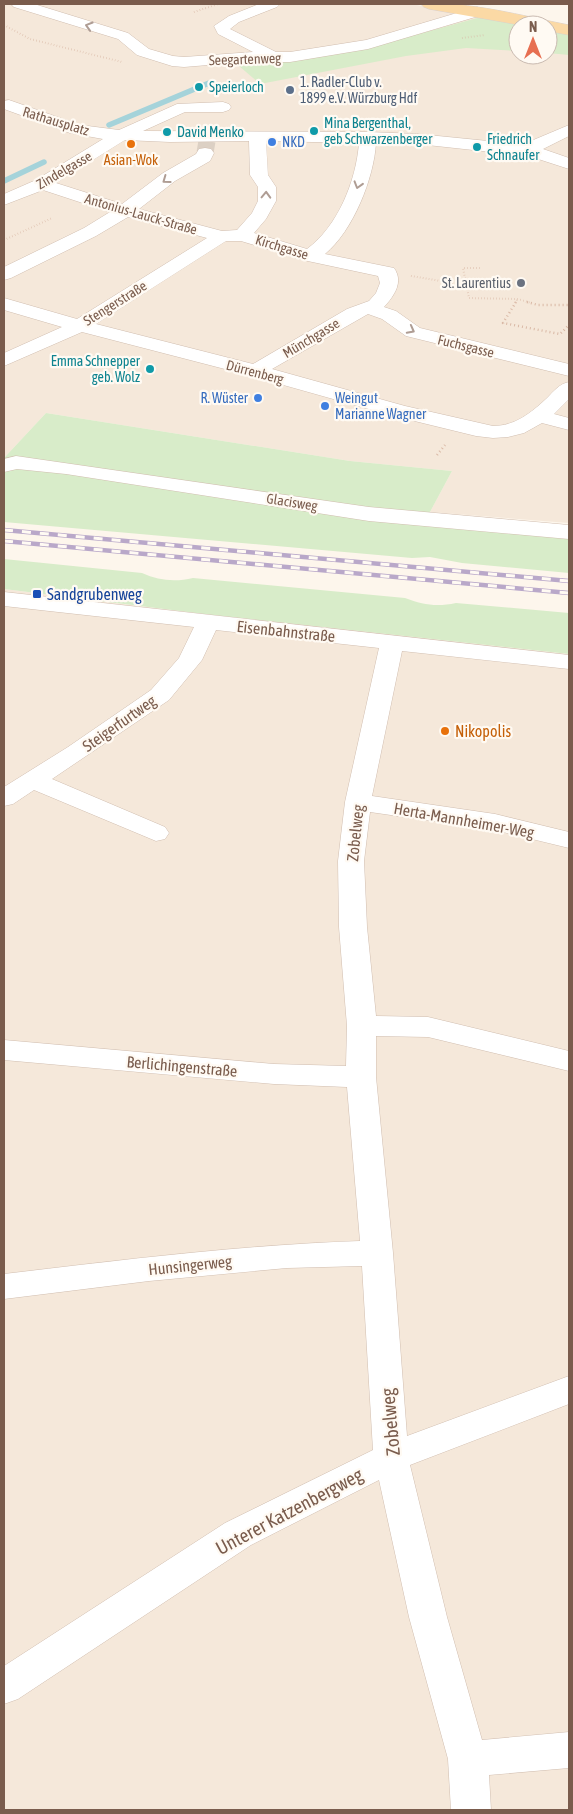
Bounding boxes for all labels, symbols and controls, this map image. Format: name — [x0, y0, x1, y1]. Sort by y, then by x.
north arrow — [508, 15, 558, 65]
text: N — [529, 19, 537, 35]
one-way arrow — [86, 21, 94, 31]
street label: Seegartenweg — [209, 50, 281, 68]
place label: 1. Radler-Club v. 1899 e.V. Würzburg Hdf — [300, 74, 417, 106]
place label: Speierloch — [209, 79, 264, 95]
marker: Speierloch — [193, 81, 205, 93]
marker: 1. Radler-Club v. 1899 e.V. Würzburg Hdf — [284, 84, 296, 96]
street label: Rathausplatz — [21, 103, 91, 139]
place label: Mina Bergenthal, geb Schwarzenberger — [324, 115, 433, 147]
place label: David Menko — [177, 124, 244, 140]
marker: Mina Bergenthal, geb Schwarzenberger — [308, 125, 320, 137]
marker: David Menko — [161, 126, 173, 138]
place label: Friedrich Schnaufer — [487, 131, 540, 163]
place label: NKD — [282, 134, 305, 150]
marker: NKD — [266, 136, 278, 148]
marker: Asian-Wok — [125, 138, 137, 150]
marker: Friedrich Schnaufer — [471, 141, 483, 153]
street label: Zindelgasse — [33, 148, 95, 192]
place label: Asian-Wok — [104, 152, 158, 168]
one-way arrow — [162, 174, 172, 183]
one-way arrow — [353, 180, 363, 188]
street label: Antonius-Lauck-Straße — [83, 190, 199, 238]
one-way arrow — [261, 190, 272, 198]
street label: Kirchgasse — [254, 231, 310, 263]
place label: St. Laurentius — [442, 275, 511, 291]
street label: Stengerstraße — [80, 277, 150, 329]
marker: St. Laurentius — [515, 277, 527, 289]
street label: Münchgasse — [280, 315, 342, 361]
one-way arrow — [406, 324, 415, 334]
street label: Fuchsgasse — [436, 331, 496, 361]
place label: Emma Schnepper geb. Wolz — [51, 353, 141, 385]
street label: Dürrenberg — [225, 357, 285, 387]
marker: Emma Schnepper geb. Wolz — [144, 363, 156, 375]
place label: R. Wüster — [201, 390, 249, 406]
place label: Weingut Marianne Wagner — [335, 390, 427, 422]
marker: R. Wüster — [252, 392, 264, 404]
marker: Weingut Marianne Wagner — [319, 400, 331, 412]
street label: Glacisweg — [265, 490, 319, 514]
place label: Sandgrubenweg — [47, 585, 142, 604]
marker: Sandgrubenweg — [31, 588, 43, 600]
street label: Eisenbahnstraße — [236, 617, 336, 645]
street label: Steigerfurtweg — [79, 691, 160, 756]
place label: Nikopolis — [455, 722, 511, 741]
marker: Nikopolis — [439, 725, 451, 737]
street label: Herta-Mannheimer-Weg — [392, 799, 536, 842]
street label: Zobelweg — [343, 804, 368, 862]
street label: Berlichingenstraße — [126, 1052, 238, 1081]
street label: Hunsingerweg — [147, 1252, 233, 1279]
street label: Zobelweg — [376, 1386, 404, 1457]
street label: Unterer Katzenbergweg — [212, 1463, 367, 1559]

